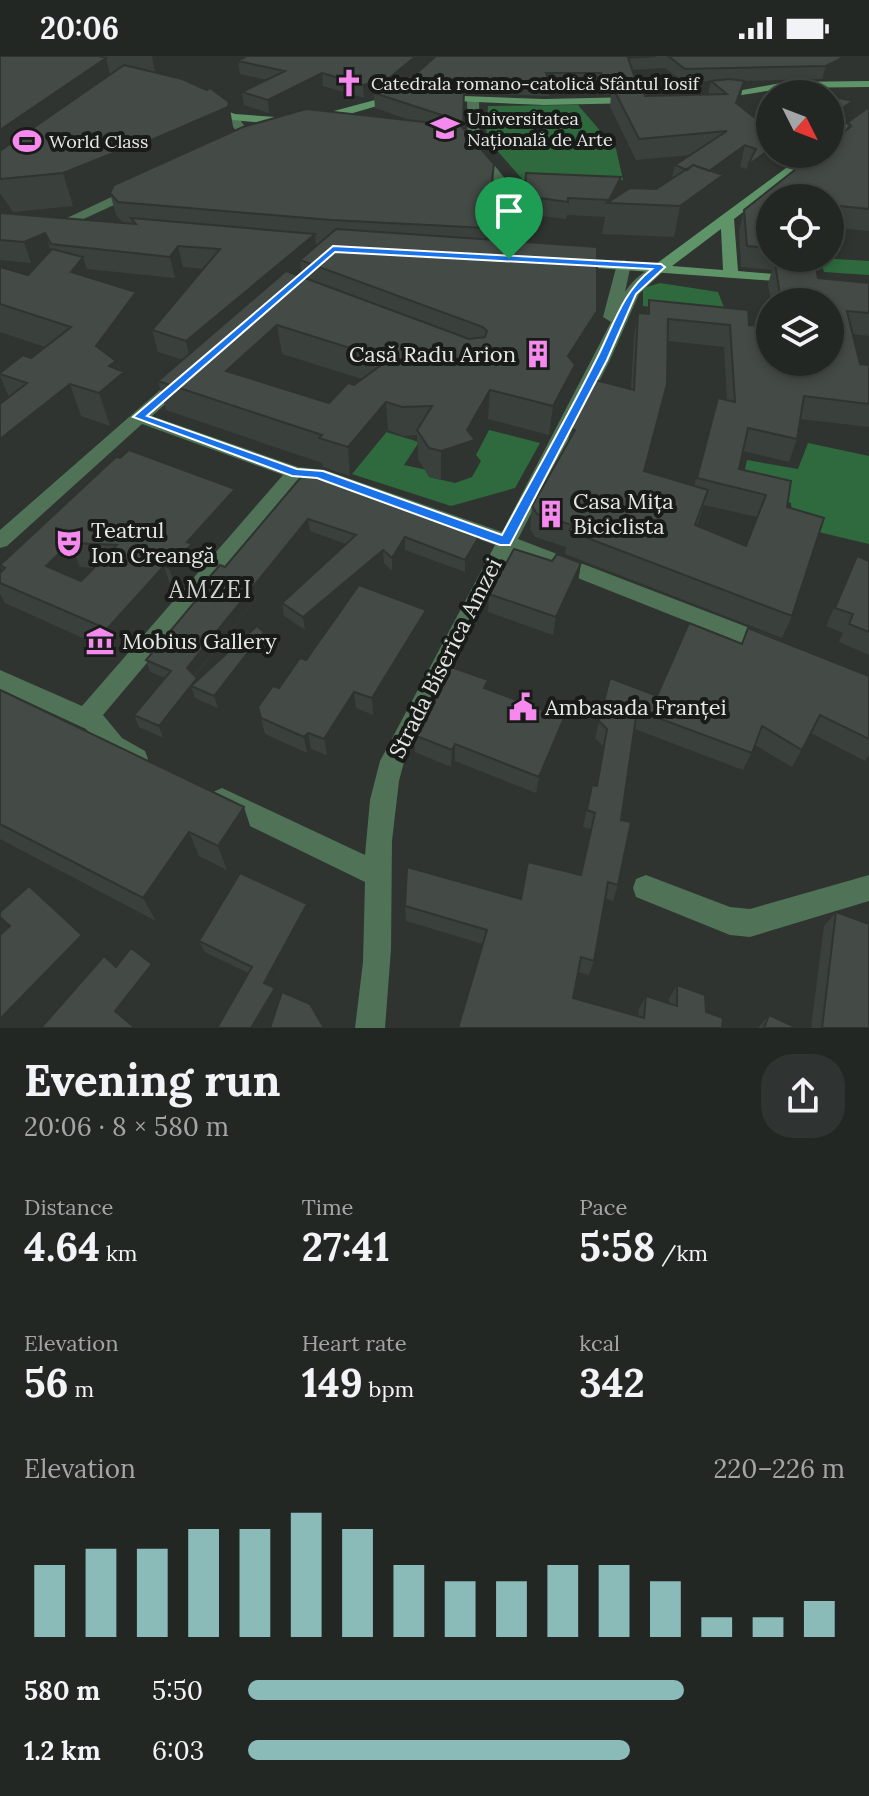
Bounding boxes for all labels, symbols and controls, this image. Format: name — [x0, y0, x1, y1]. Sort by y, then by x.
text: 20:06 — [40, 9, 119, 47]
church icon: Catedrala romano-catolică Sfântul Iosif — [334, 68, 364, 98]
place label: Catedrala romano-catolică Sfântul Iosif — [371, 72, 701, 95]
north arrow — [756, 80, 844, 168]
map controls — [756, 80, 844, 376]
place label: Universitatea Națională de Arte — [467, 107, 613, 151]
school or university icon: Universitatea Națională de Arte — [430, 113, 460, 143]
sports icon: World Class — [12, 126, 42, 156]
place label: World Class — [49, 130, 148, 153]
pin — [475, 177, 543, 259]
button: locate — [756, 184, 844, 272]
icon: arrive — [487, 189, 531, 233]
button: layers — [756, 288, 844, 376]
building icon: Casă Radu Arion — [523, 339, 553, 369]
place label: Casă Radu Arion — [349, 340, 516, 368]
place label: Casa Mița Biciclista — [573, 487, 674, 540]
building icon: Casa Mița Biciclista — [536, 499, 566, 529]
place label: Teatrul Ion Creangă — [91, 516, 215, 569]
theatre icon: Teatrul Ion Creangă — [54, 528, 84, 558]
street label: Strada Biserica Amzei — [382, 553, 508, 763]
district label: AMZEI — [168, 574, 253, 605]
museum icon: Mobius Gallery — [85, 626, 115, 656]
place label: Mobius Gallery — [122, 627, 277, 655]
public building icon: Ambasada Franței — [508, 692, 538, 722]
place label: Ambasada Franței — [544, 693, 727, 721]
text: Evening run — [24, 1052, 281, 1108]
button: share — [761, 1054, 845, 1138]
text: 20:06 · 8 × 580 m — [24, 1110, 229, 1143]
text: Distance — [24, 1193, 114, 1221]
text: Time — [302, 1193, 354, 1221]
text: Pace — [579, 1193, 627, 1221]
text: 4.64 — [24, 1221, 100, 1272]
text: 27:41 — [302, 1221, 390, 1272]
text: 5:58 — [579, 1221, 655, 1272]
text: km — [100, 1239, 137, 1267]
text: /km — [655, 1239, 708, 1267]
text: Elevation — [24, 1329, 119, 1357]
text: Heart rate — [302, 1329, 407, 1357]
text: kcal — [579, 1329, 620, 1357]
text: 56 — [24, 1357, 69, 1408]
text: 149 — [302, 1357, 363, 1408]
text: 342 — [579, 1357, 645, 1408]
text: m — [69, 1375, 94, 1403]
text: bpm — [363, 1375, 414, 1403]
text: Elevation — [24, 1452, 136, 1485]
text: 220–226 m — [713, 1452, 845, 1485]
text: 580 m — [24, 1674, 100, 1707]
text: 5:50 — [152, 1674, 203, 1707]
text: 1.2 km — [24, 1734, 101, 1767]
text: 6:03 — [152, 1734, 204, 1767]

